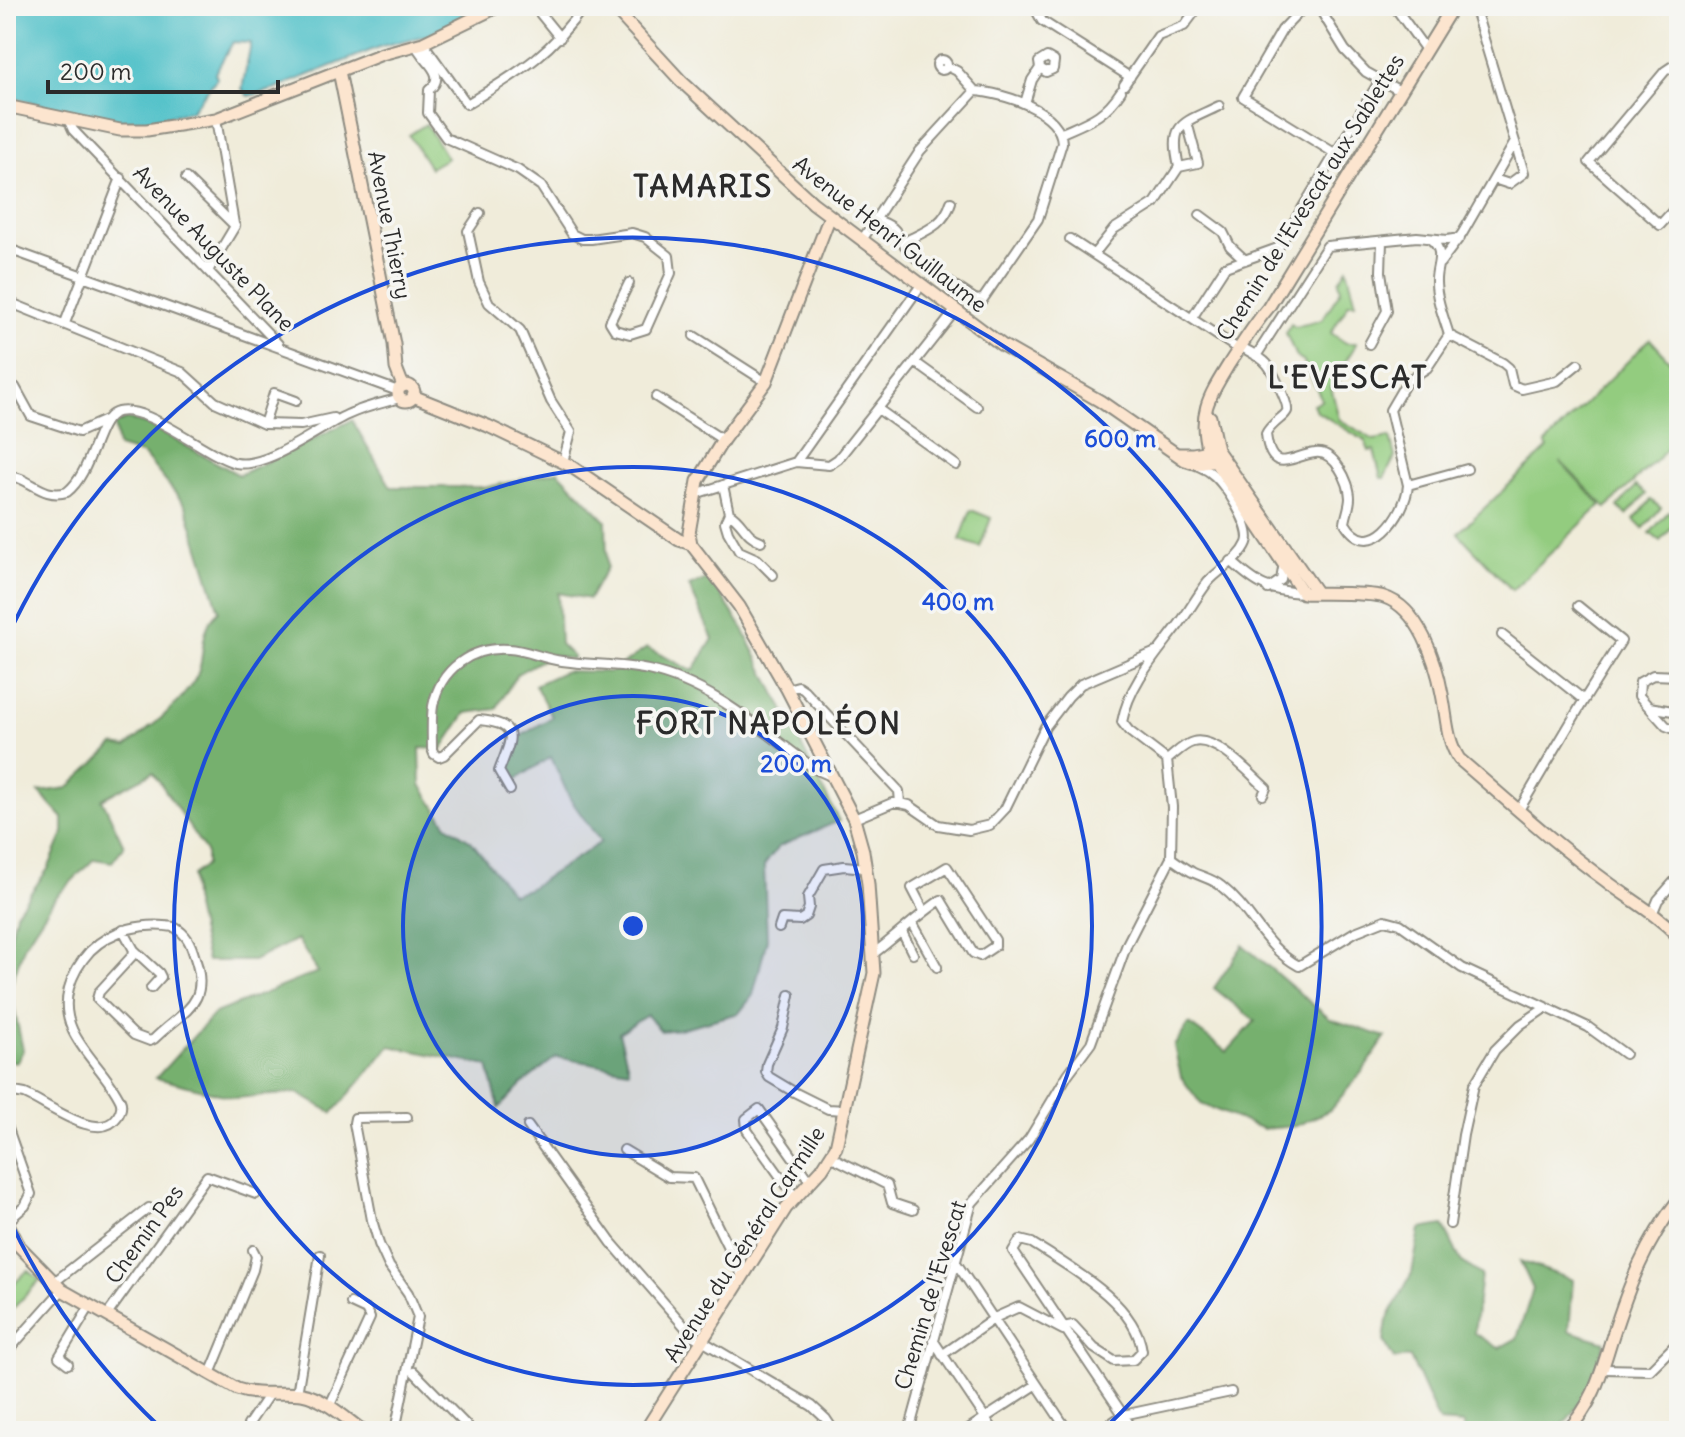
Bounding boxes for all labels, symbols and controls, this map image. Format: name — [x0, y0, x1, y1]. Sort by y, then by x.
scale bar — [48, 44, 278, 94]
street label: Chemin de l'Evescat aux Sablettes — [1210, 48, 1410, 346]
text: 200 m — [60, 56, 132, 86]
street label: Avenue Thierry — [362, 148, 418, 302]
street label: Avenue Henri Guillaume — [787, 150, 993, 318]
street label: Avenue Auguste Plane — [127, 159, 301, 337]
district label: TAMARIS — [633, 167, 773, 205]
district label: L'EVESCAT — [1267, 358, 1429, 396]
text: 600 m — [1084, 423, 1156, 453]
text: 400 m — [922, 586, 994, 616]
district label: FORT NAPOLÉON — [636, 703, 902, 742]
text: 200 m — [760, 748, 832, 778]
centre of rings — [619, 912, 647, 940]
street label: Avenue du Général Carmille — [657, 1121, 831, 1367]
street label: Chemin Pes — [99, 1179, 189, 1289]
street label: Chemin de l'Evescat — [888, 1197, 972, 1393]

